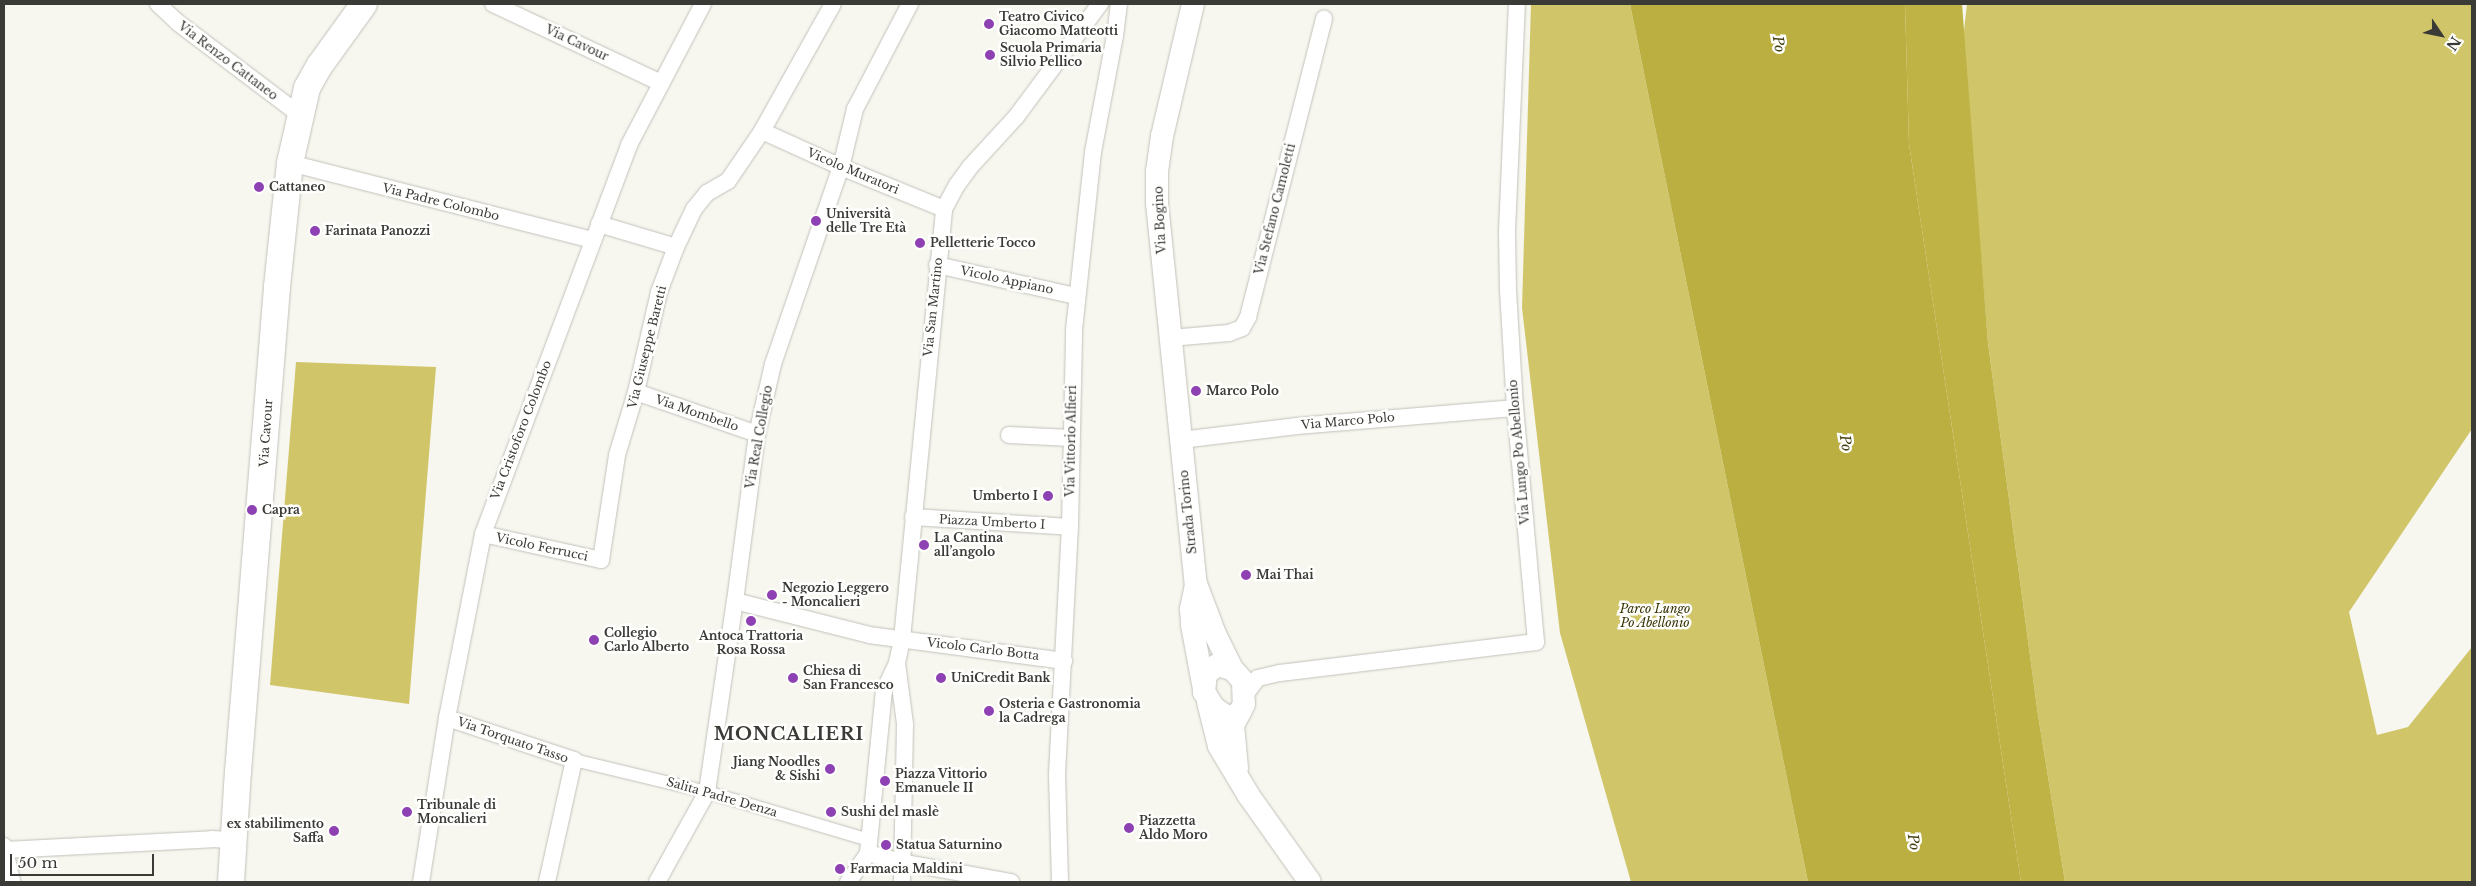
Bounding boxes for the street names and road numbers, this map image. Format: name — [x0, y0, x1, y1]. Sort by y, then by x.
street label: Via Renzo Cattaneo — [175, 19, 281, 103]
street label: Via Cavour — [543, 22, 611, 64]
street label: Via Stefano Camoletti — [1252, 142, 1298, 276]
street label: Vicolo Muratori — [805, 145, 901, 197]
street label: Via Padre Colombo — [381, 180, 501, 224]
street label: Via Bogino — [1151, 186, 1169, 254]
street label: Via San Martino — [921, 257, 945, 357]
street label: Vicolo Appiano — [959, 263, 1055, 297]
street label: Via Giuseppe Baretti — [625, 284, 669, 410]
street label: Via Cristoforo Colombo — [488, 358, 554, 502]
street label: Via Lungo Po Abellonio — [1505, 379, 1533, 525]
street label: Via Real Collegio — [743, 384, 775, 490]
street label: Via Vittorio Alfieri — [1063, 385, 1079, 497]
street label: Via Mombello — [653, 392, 741, 434]
street label: Via Cavour — [256, 398, 276, 468]
street label: Via Marco Polo — [1301, 410, 1395, 432]
street label: Strada Torino — [1176, 469, 1200, 555]
street label: Piazza Umberto I — [938, 512, 1046, 532]
street label: Vicolo Ferrucci — [495, 530, 589, 564]
street label: Vicolo Carlo Botta — [926, 635, 1040, 663]
street label: Via Torquato Tasso — [455, 714, 571, 766]
street label: Salita Padre Denza — [665, 774, 779, 820]

